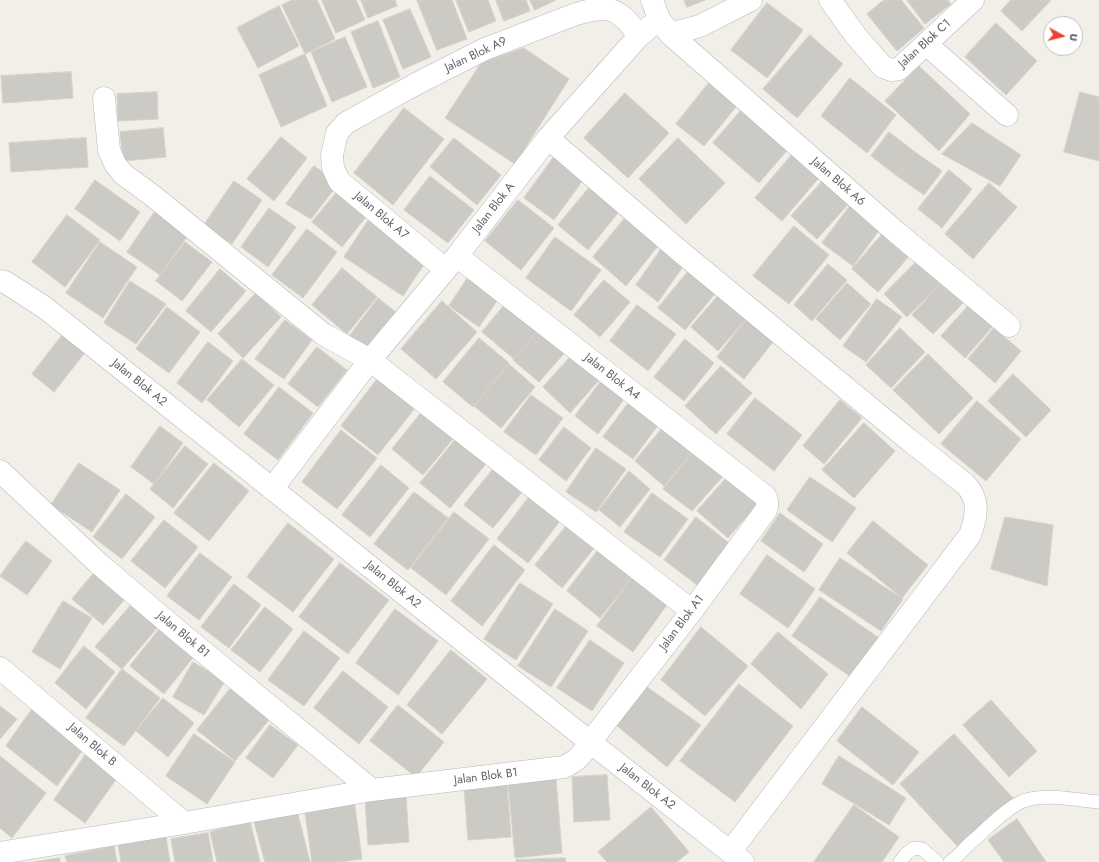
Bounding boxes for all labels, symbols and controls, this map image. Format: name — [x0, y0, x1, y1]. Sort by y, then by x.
north arrow — [1043, 16, 1083, 56]
street label: Jalan Blok C1 — [896, 17, 954, 71]
text: U — [1066, 33, 1082, 42]
street label: Jalan Blok A9 — [443, 34, 509, 76]
street label: Jalan Blok A6 — [808, 155, 868, 209]
street label: Jalan Blok A — [470, 180, 518, 236]
street label: Jalan Blok A7 — [351, 189, 411, 243]
street label: Jalan Blok A4 — [581, 351, 643, 403]
street label: Jalan Blok A2 — [109, 356, 169, 410]
street label: Jalan Blok A2 — [363, 558, 423, 612]
street label: Jalan Blok A1 — [657, 593, 707, 653]
street label: Jalan Blok B1 — [154, 609, 212, 661]
street label: Jalan Blok B — [65, 720, 119, 770]
street label: Jalan Blok A2 — [616, 761, 678, 813]
street label: Jalan Blok B1 — [453, 766, 519, 788]

